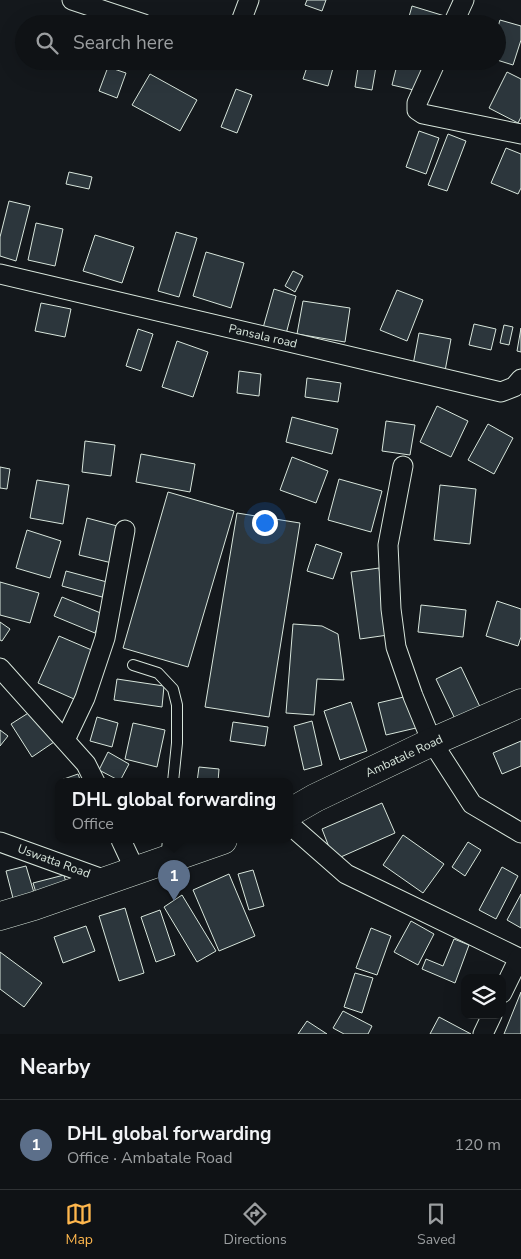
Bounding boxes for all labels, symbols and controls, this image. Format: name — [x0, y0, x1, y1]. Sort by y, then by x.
search box — [15, 15, 506, 70]
icon: search — [33, 29, 61, 57]
text: Search here — [73, 30, 174, 56]
street label: Pansala road — [227, 320, 299, 352]
your location — [252, 510, 278, 536]
street label: Ambatale Road — [363, 731, 445, 781]
popup — [55, 778, 293, 843]
text: DHL global forwarding — [72, 787, 276, 813]
text: Office — [72, 813, 114, 835]
street label: Uswatta Road — [15, 840, 93, 882]
pin: 1 — [158, 860, 190, 901]
map controls — [461, 974, 506, 1019]
button: layers — [461, 974, 506, 1019]
text: Nearby — [20, 1053, 90, 1081]
text: DHL global forwarding — [67, 1121, 272, 1147]
text: 1 — [31, 1134, 41, 1156]
text: 120 m — [454, 1134, 501, 1156]
text: Office · Ambatale Road — [67, 1147, 233, 1169]
tab: Map — [65, 1200, 93, 1249]
tab: Directions — [224, 1200, 287, 1249]
tab: Saved — [417, 1200, 456, 1249]

